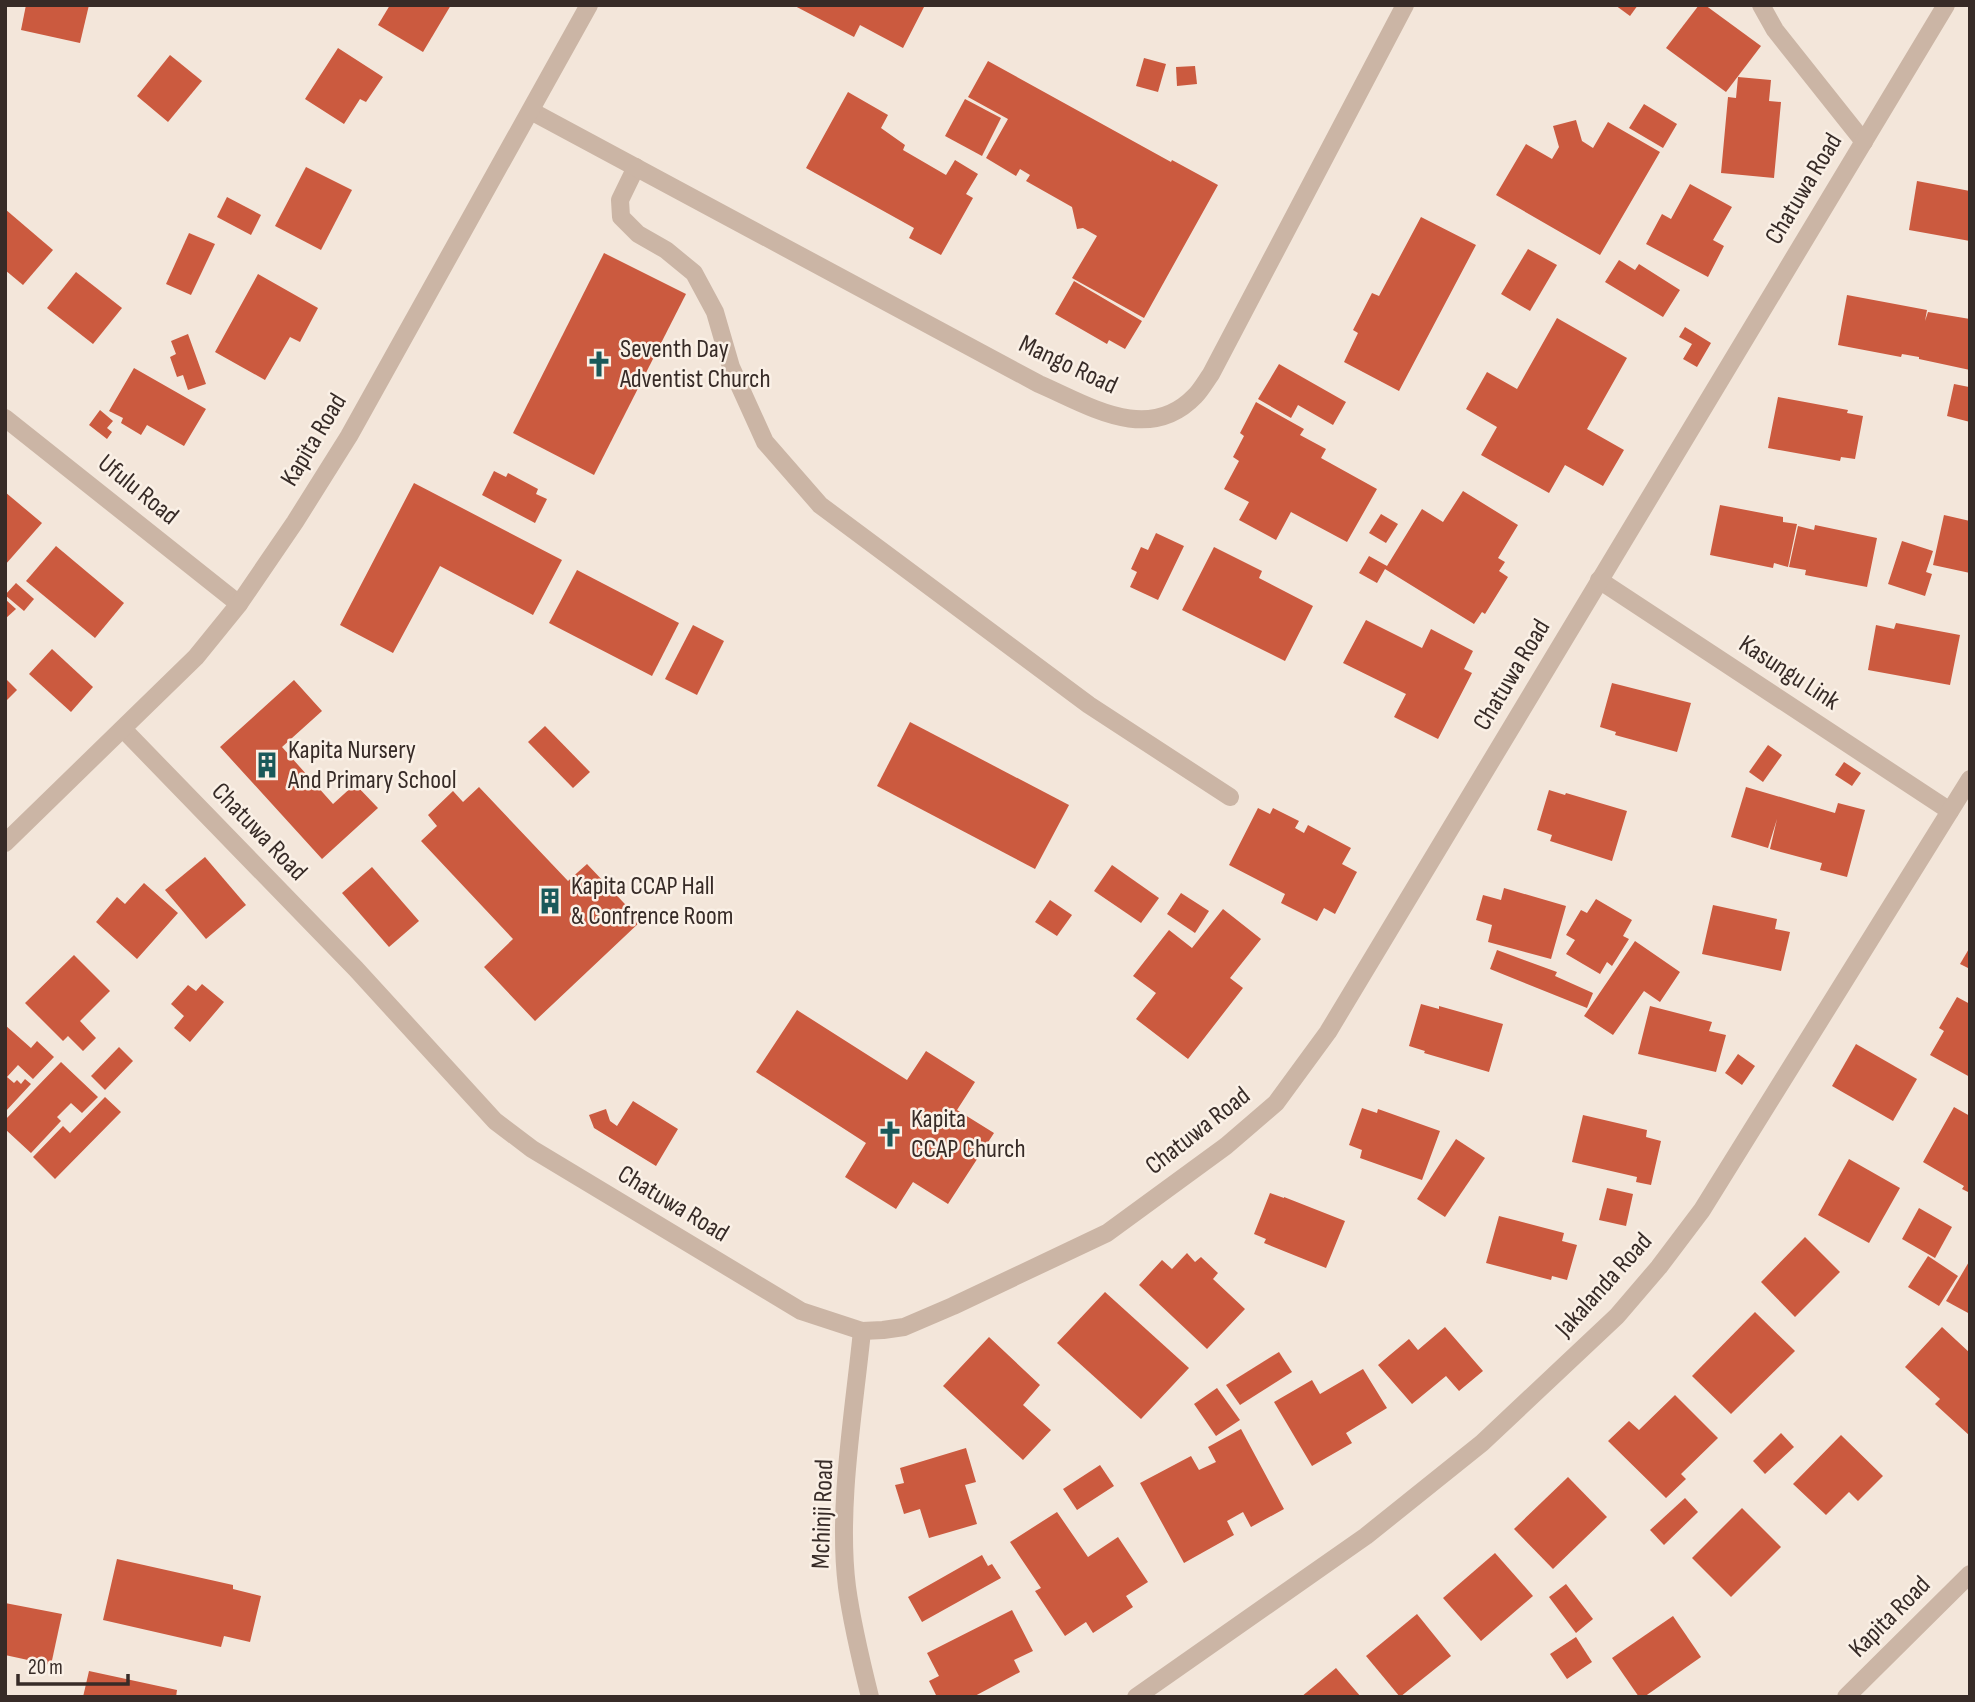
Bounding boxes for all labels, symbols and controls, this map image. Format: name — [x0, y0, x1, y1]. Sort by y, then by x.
street label: Chatuwa Road — [1759, 128, 1849, 250]
street label: Mango Road — [1014, 329, 1122, 401]
place label: Seventh Day Adventist Church — [619, 334, 771, 395]
church icon: Seventh Day Adventist Church — [584, 349, 614, 379]
street label: Kapita Road — [274, 388, 354, 492]
street label: Ufulu Road — [92, 448, 184, 532]
street label: Chatuwa Road — [1467, 614, 1557, 736]
street label: Kasungu Link — [1733, 629, 1845, 717]
place label: Kapita Nursery And Primary School — [287, 735, 457, 796]
building icon: Kapita Nursery And Primary School — [252, 750, 282, 780]
street label: Chatuwa Road — [205, 777, 313, 887]
place label: Kapita CCAP Hall & Confrence Room — [571, 871, 734, 932]
building icon: Kapita CCAP Hall & Confrence Room — [535, 886, 565, 916]
street label: Chatuwa Road — [1139, 1081, 1257, 1181]
place label: Kapita CCAP Church — [911, 1104, 1026, 1165]
church icon: Kapita CCAP Church — [875, 1119, 905, 1149]
street label: Chatuwa Road — [612, 1159, 734, 1249]
street label: Jakalanda Road — [1548, 1226, 1659, 1344]
street label: Mchinji Road — [806, 1459, 840, 1569]
street label: Kapita Road — [1843, 1570, 1937, 1664]
scale bar — [18, 1642, 128, 1686]
text: 20 m — [28, 1655, 63, 1680]

